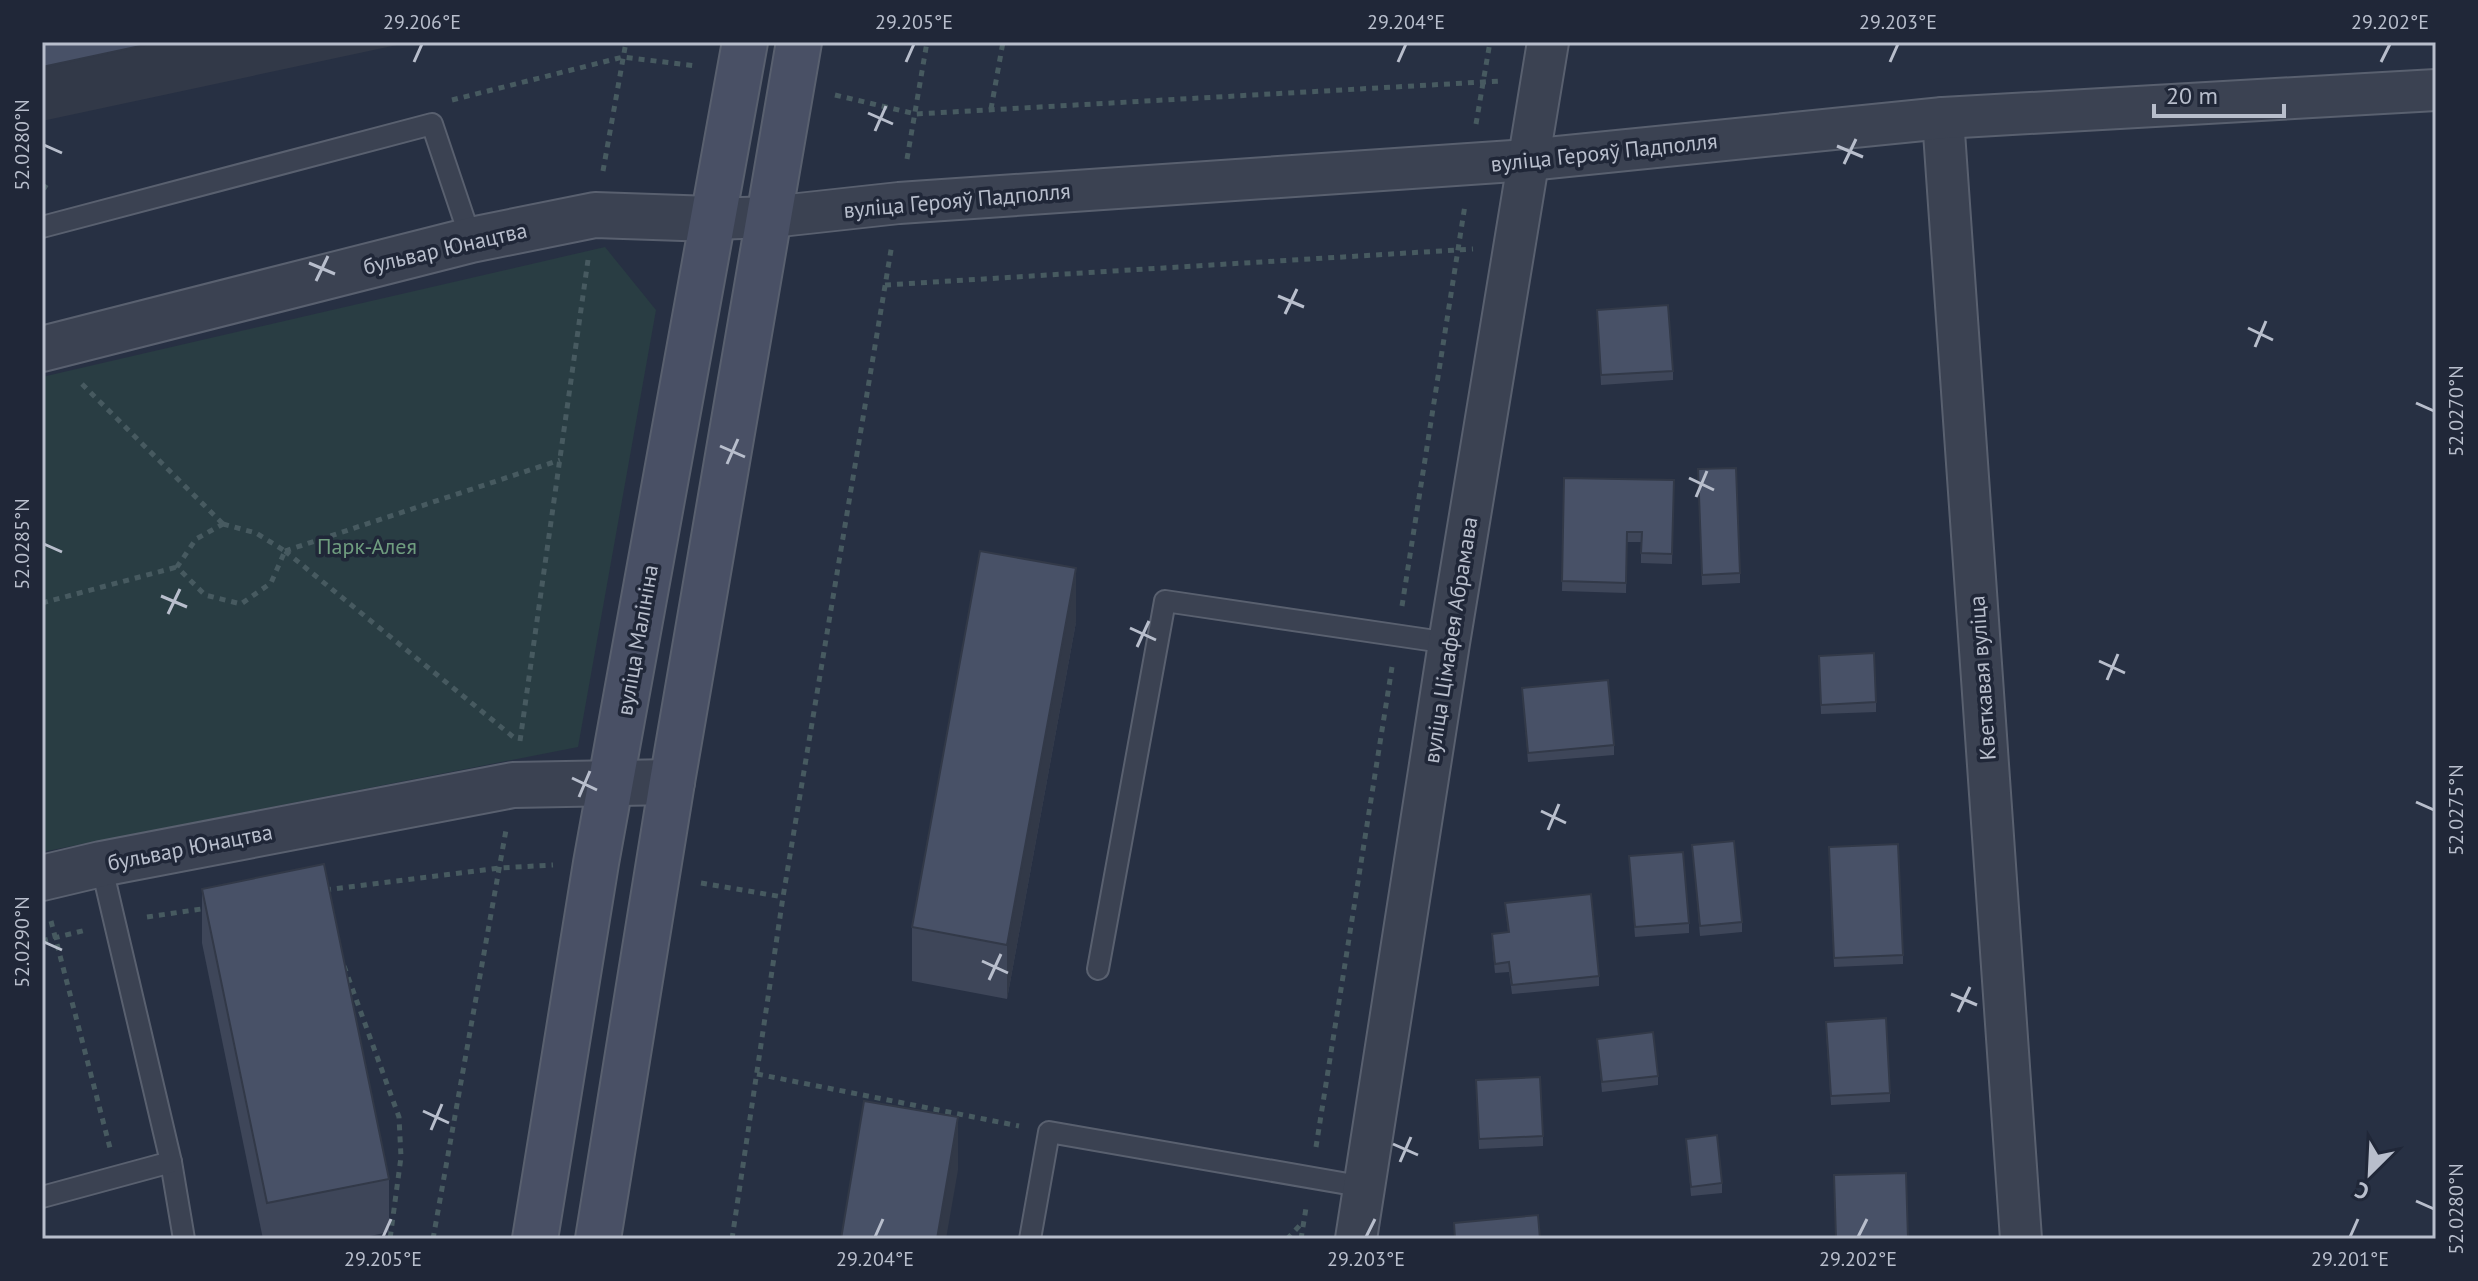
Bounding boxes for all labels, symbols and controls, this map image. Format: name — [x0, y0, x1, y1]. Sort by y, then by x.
text: 29.206°E — [383, 9, 461, 35]
text: 29.205°E — [875, 9, 953, 35]
text: 29.204°E — [1367, 9, 1445, 35]
text: 29.203°E — [1859, 9, 1937, 35]
text: 29.202°E — [2351, 9, 2429, 35]
scale bar — [2154, 68, 2284, 118]
text: 20 m — [2166, 80, 2218, 111]
text: 52.0280°N — [9, 99, 35, 191]
street label: вуліца Герояў Падполля — [1489, 126, 1719, 178]
street label: вуліца Герояў Падполля — [842, 176, 1072, 224]
street label: бульвар Юнацтва — [360, 216, 530, 280]
text: 52.0270°N — [2443, 365, 2469, 457]
text: 52.0285°N — [9, 498, 35, 590]
street label: вуліца Цімафея Абрамава — [1417, 515, 1483, 765]
park label: Парк-Алея — [317, 532, 417, 560]
street label: вуліца Малініна — [610, 562, 664, 718]
street label: Кветкавая вуліца — [1962, 595, 2002, 761]
text: 52.0275°N — [2443, 764, 2469, 856]
street label: бульвар Юнацтва — [105, 817, 275, 877]
text: 52.0290°N — [9, 896, 35, 988]
north arrow — [2330, 1133, 2410, 1213]
text: 52.0280°N — [2443, 1163, 2469, 1255]
text: С — [2351, 1176, 2373, 1207]
text: 29.205°E — [344, 1246, 422, 1272]
text: 29.204°E — [836, 1246, 914, 1272]
text: 29.203°E — [1327, 1246, 1405, 1272]
text: 29.202°E — [1819, 1246, 1897, 1272]
text: 29.201°E — [2311, 1246, 2389, 1272]

